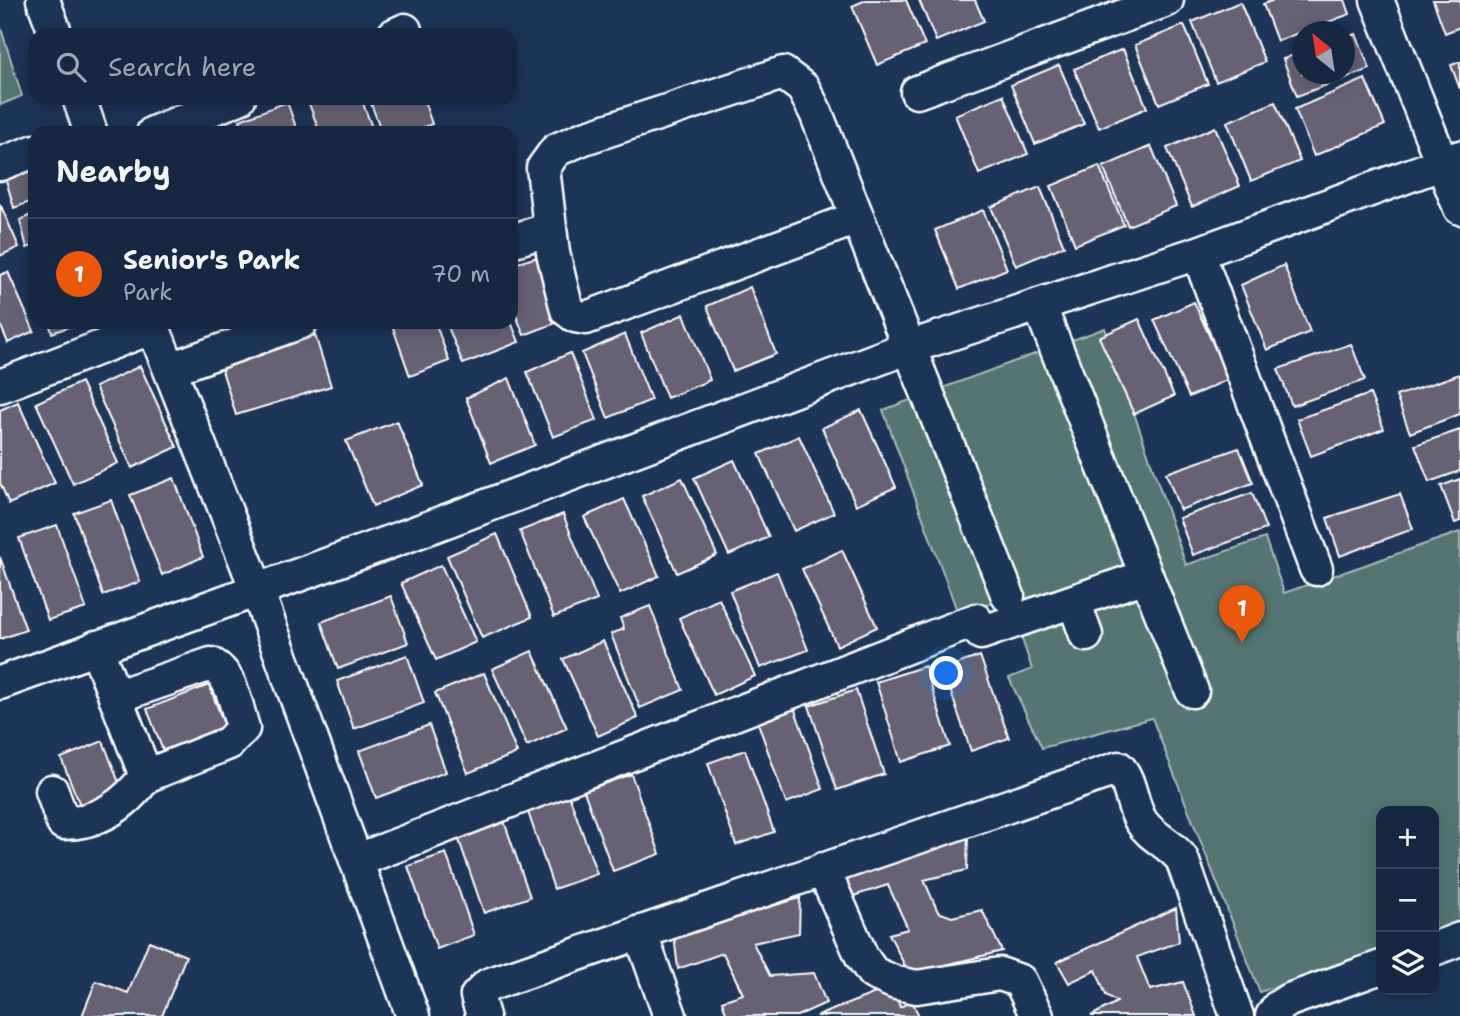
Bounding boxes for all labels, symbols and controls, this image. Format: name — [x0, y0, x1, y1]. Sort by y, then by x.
north arrow — [1292, 21, 1355, 84]
search box — [28, 28, 518, 105]
icon: search — [52, 48, 90, 86]
text: Search here — [108, 49, 257, 84]
text: Nearby — [56, 151, 171, 192]
text: Senior's Park — [123, 242, 301, 277]
text: 1 — [74, 259, 84, 289]
text: 70 m — [431, 259, 490, 289]
text: Park — [123, 277, 172, 307]
pin: 1 — [1219, 585, 1265, 643]
your location — [929, 656, 963, 690]
map controls — [1376, 806, 1439, 995]
button: + — [1376, 806, 1439, 869]
button: − — [1376, 869, 1439, 932]
button: layers — [1376, 932, 1439, 995]

